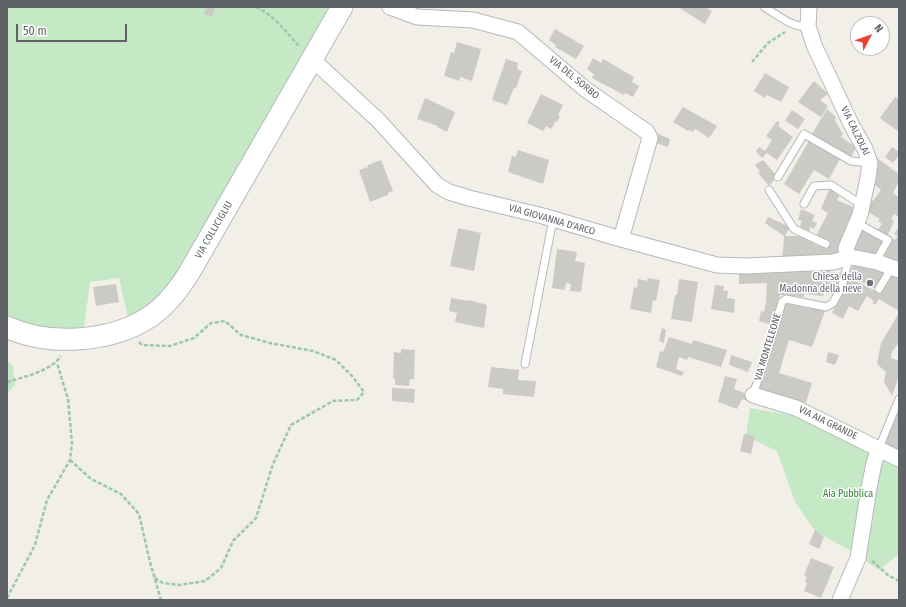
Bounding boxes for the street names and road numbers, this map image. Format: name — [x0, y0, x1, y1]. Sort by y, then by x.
street label: VIA DEL SORBO — [547, 54, 601, 102]
street label: VIA CALZOLAI — [838, 104, 872, 158]
street label: VIA COLLICIGLIU — [193, 199, 235, 261]
street label: VIA GIOVANNA D'ARCO — [507, 202, 597, 238]
street label: VIA MONTELEONE — [752, 312, 784, 382]
street label: VIA AIA GRANDE — [797, 404, 859, 442]

